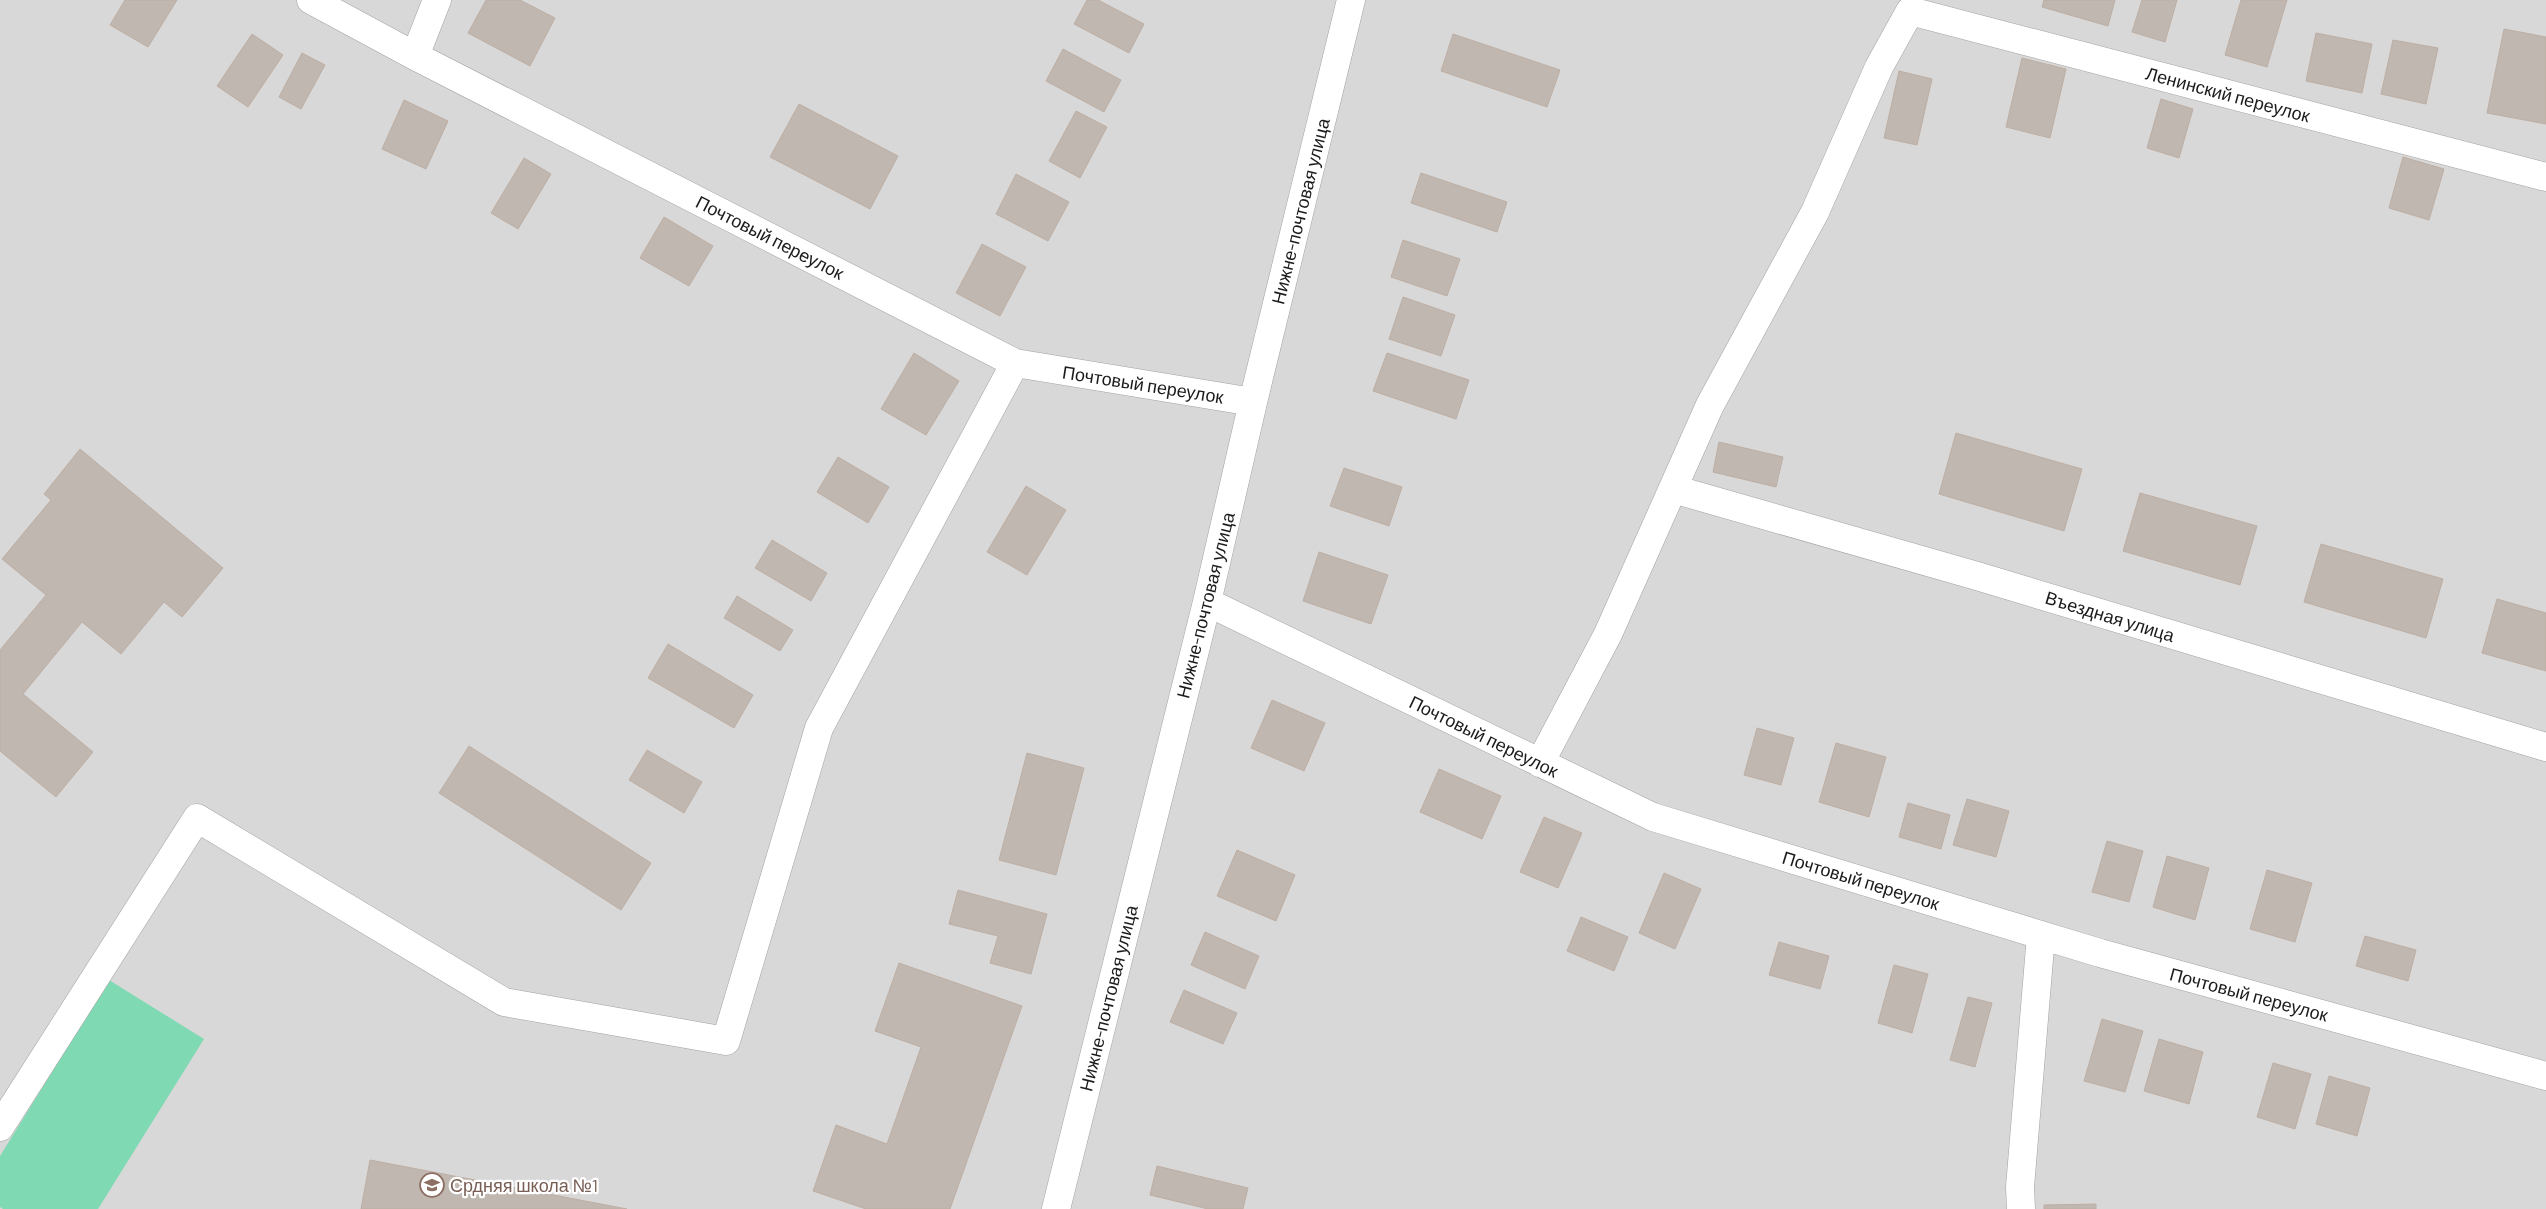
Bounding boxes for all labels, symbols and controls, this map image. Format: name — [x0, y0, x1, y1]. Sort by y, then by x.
street label: Ленинский переулок — [2143, 61, 2313, 127]
street label: Нижне-почтовая улица — [1266, 115, 1334, 306]
street label: Почтовый переулок — [692, 190, 848, 284]
street label: Почтовый переулок — [1061, 360, 1225, 408]
street label: Нижне-почтовая улица — [1171, 509, 1239, 700]
street label: Въездная улица — [2043, 586, 2178, 646]
street label: Почтовый переулок — [1406, 690, 1562, 782]
street label: Почтовый переулок — [1780, 846, 1942, 914]
street label: Нижне-почтовая улица — [1074, 902, 1142, 1093]
street label: Почтовый переулок — [2167, 962, 2331, 1026]
school or university icon: Срдняя школа №1 — [419, 1172, 445, 1198]
place label: Срдняя школа №1 — [450, 1174, 598, 1196]

